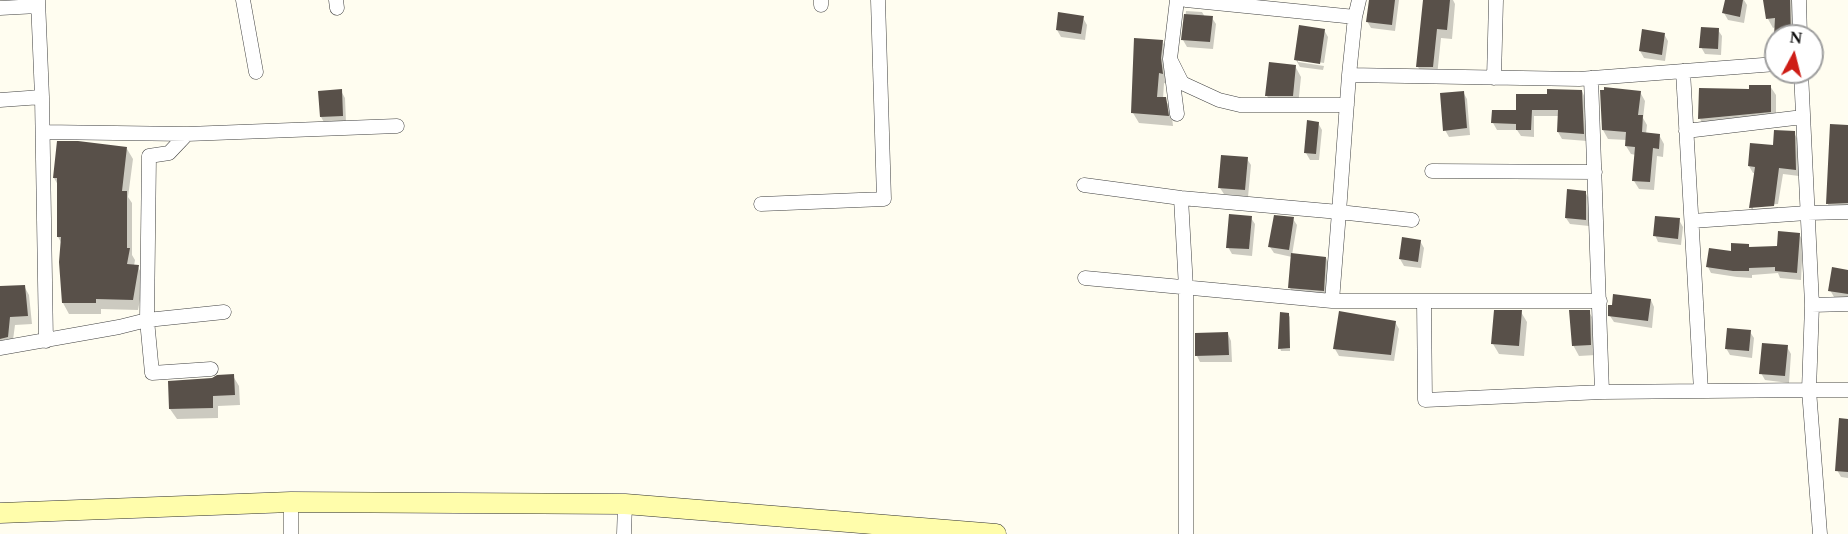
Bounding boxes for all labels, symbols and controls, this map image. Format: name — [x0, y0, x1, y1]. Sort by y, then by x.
north arrow — [1764, 24, 1824, 84]
text: N — [1788, 25, 1804, 51]

